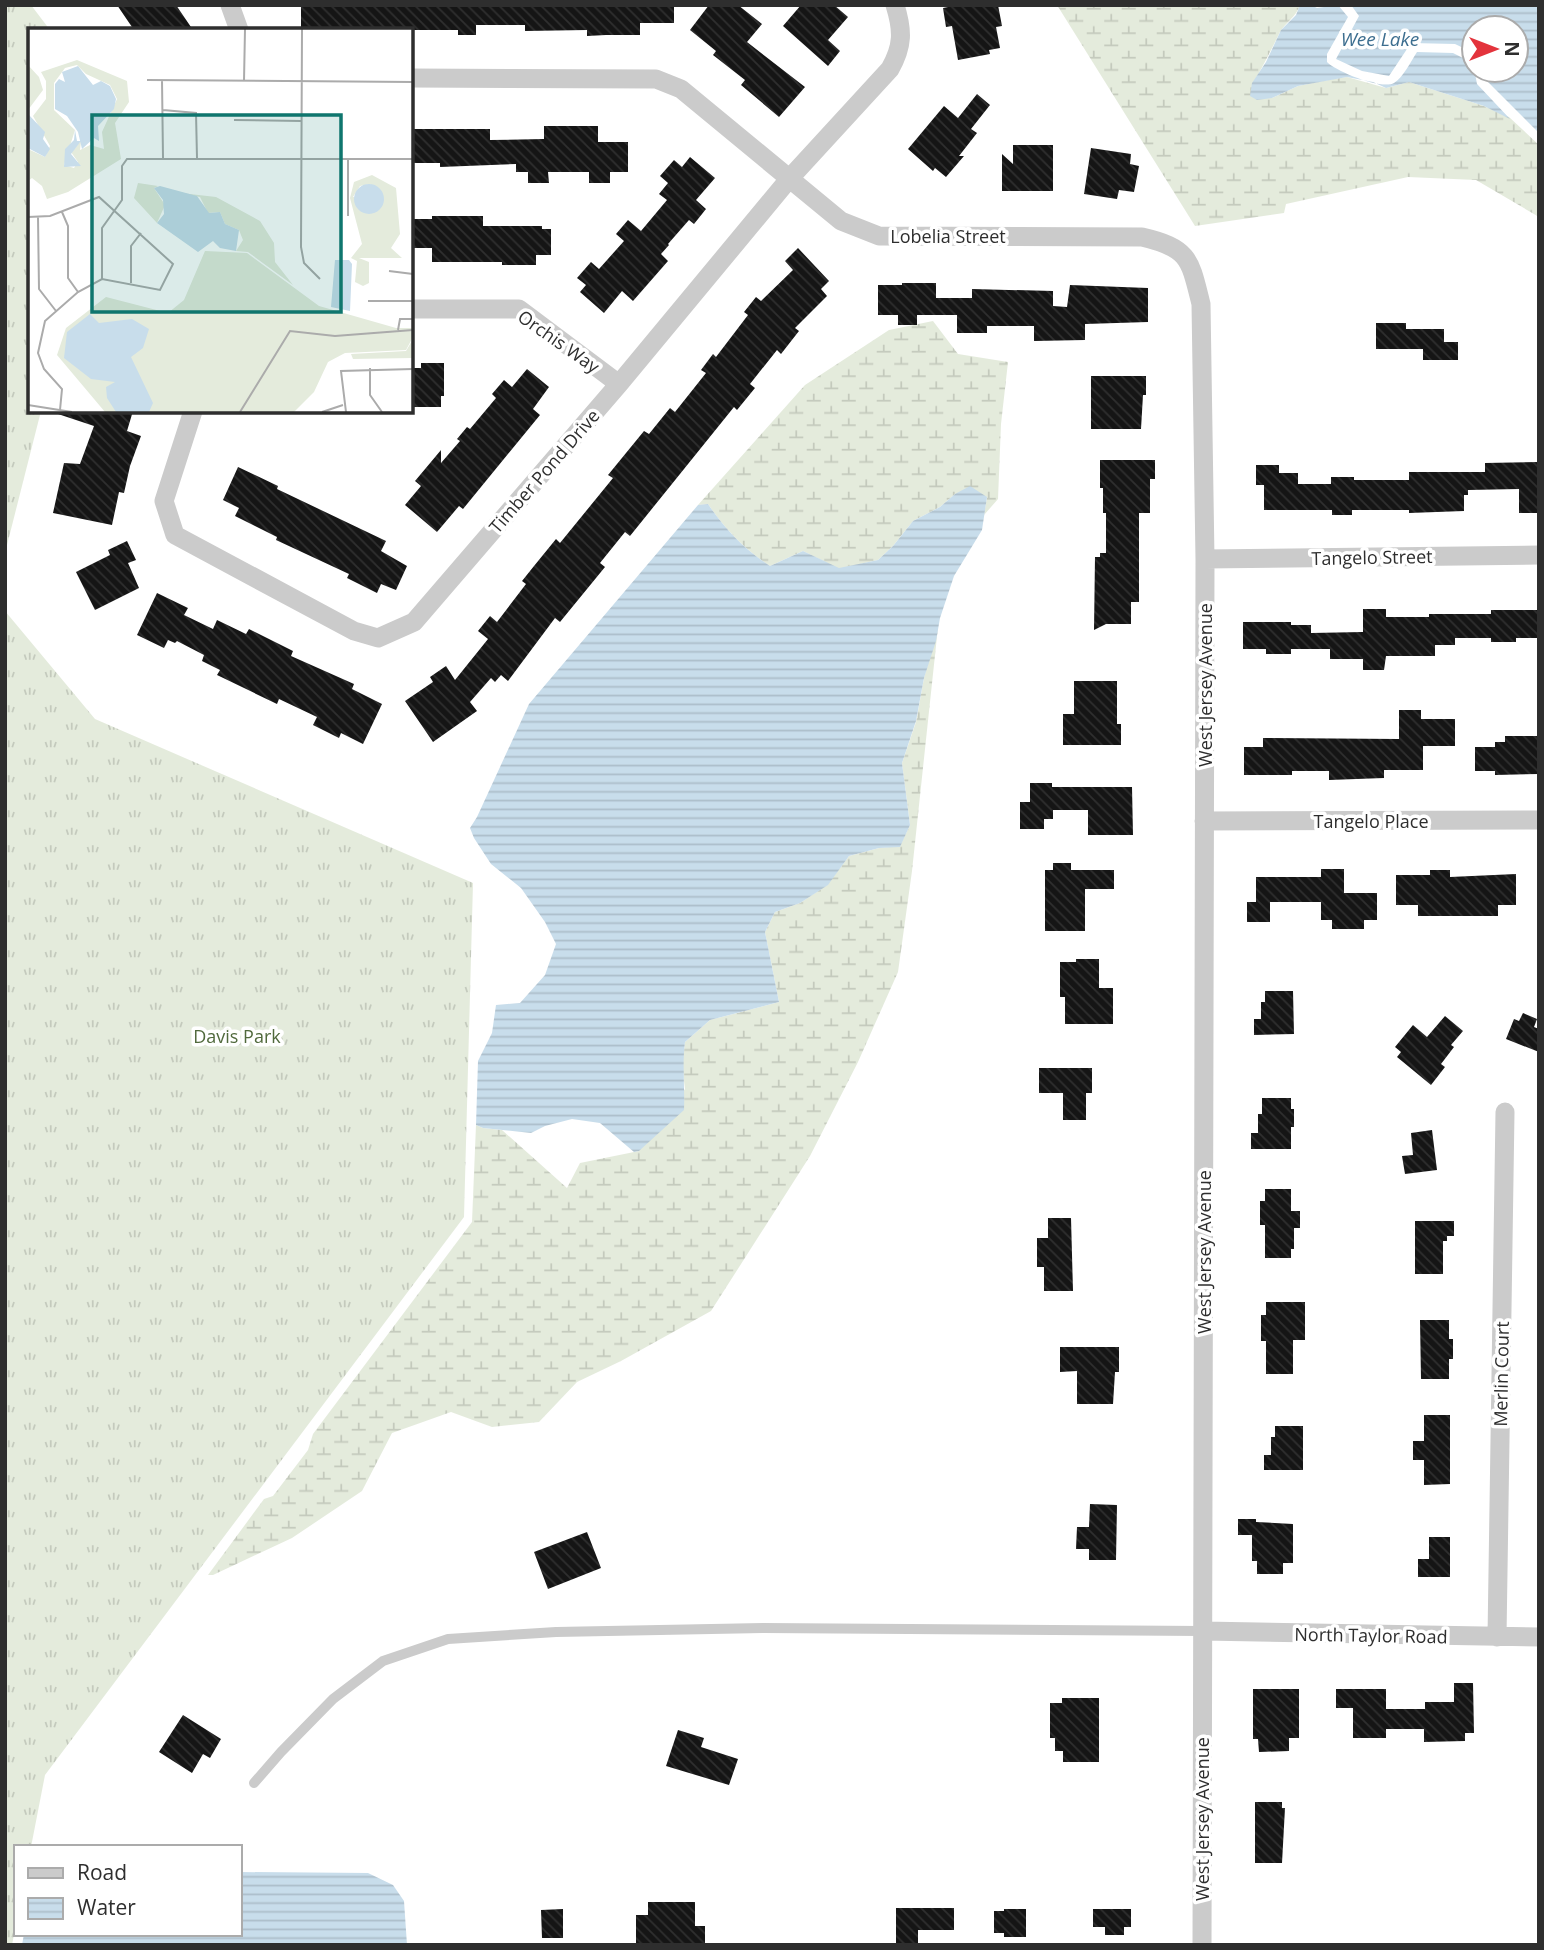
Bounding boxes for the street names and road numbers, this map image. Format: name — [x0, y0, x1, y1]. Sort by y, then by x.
street label: Lobelia Street — [890, 224, 1006, 248]
street label: Orchis Way — [513, 304, 605, 378]
street label: Timber Pond Drive — [484, 404, 604, 538]
street label: Tangelo Street — [1311, 544, 1433, 570]
street label: West Jersey Avenue — [1193, 603, 1217, 767]
street label: Tangelo Place — [1314, 809, 1429, 833]
street label: West Jersey Avenue — [1192, 1170, 1216, 1334]
street label: Merlin Court — [1488, 1321, 1514, 1427]
street label: North Taylor Road — [1294, 1622, 1448, 1648]
street label: West Jersey Avenue — [1190, 1737, 1214, 1901]

